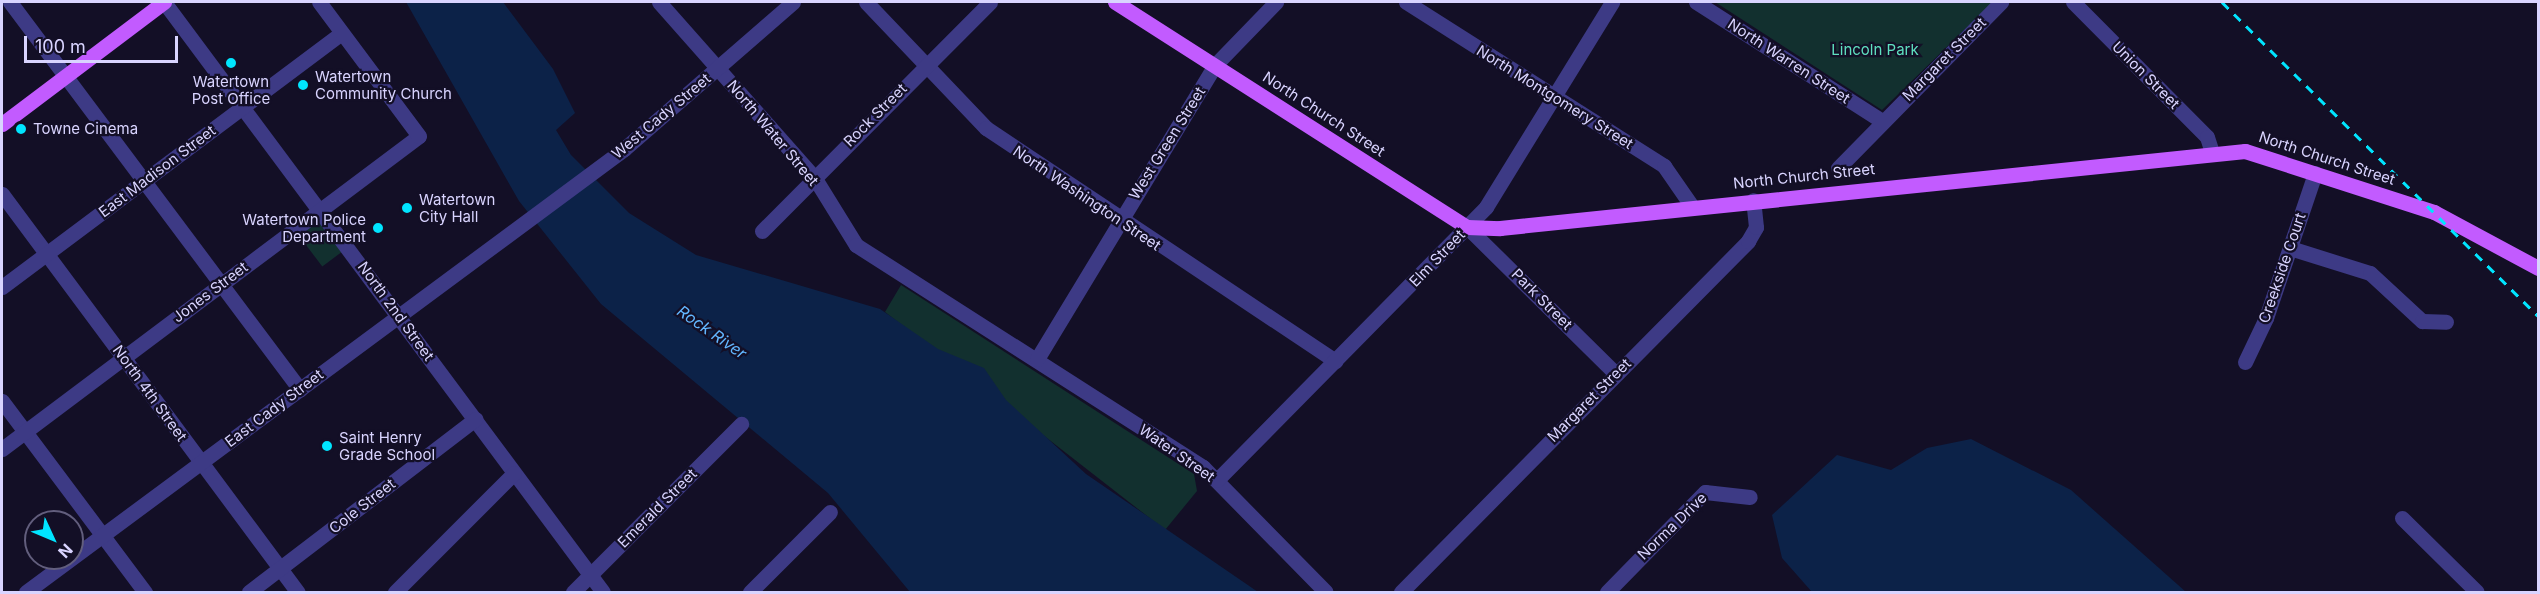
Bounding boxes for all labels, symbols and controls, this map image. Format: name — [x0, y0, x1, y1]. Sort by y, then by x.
street label: Margaret Street — [1899, 14, 1989, 104]
street label: North Warren Street — [1725, 15, 1853, 107]
scale bar — [27, 24, 182, 62]
text: 100 m — [35, 36, 86, 57]
street label: Union Street — [2109, 38, 2183, 112]
street label: North Montgomery Street — [1473, 41, 1637, 153]
park label: Lincoln Park — [1831, 41, 1919, 59]
marker: Watertown Post Office — [224, 56, 238, 70]
place label: Watertown Community Church — [315, 67, 452, 102]
street label: North Church Street — [1259, 68, 1389, 160]
street label: West Cady Street — [608, 69, 714, 163]
place label: Watertown Post Office — [192, 72, 270, 107]
street label: North Water Street — [724, 77, 822, 189]
marker: Watertown Community Church — [296, 78, 310, 92]
street label: Rock Street — [840, 80, 910, 150]
street label: West Green Street — [1125, 83, 1209, 203]
place label: Towne Cinema — [33, 120, 138, 138]
street label: East Madison Street — [95, 121, 219, 221]
marker: Towne Cinema — [14, 122, 28, 136]
street label: North Church Street — [2257, 127, 2397, 189]
street label: North Washington Street — [1010, 142, 1164, 254]
street label: North Church Street — [1732, 160, 1876, 192]
place label: Watertown City Hall — [419, 190, 495, 225]
marker: Watertown City Hall — [400, 201, 414, 215]
place label: Watertown Police Department — [242, 210, 366, 245]
street label: Creekside Court — [2255, 211, 2309, 325]
marker: Watertown Police Department — [371, 221, 385, 235]
street label: Elm Street — [1405, 226, 1469, 290]
street label: Jones Street — [169, 258, 251, 326]
street label: North 2nd Street — [354, 258, 438, 364]
street label: Park Street — [1508, 265, 1576, 333]
water label: Rock River — [674, 301, 750, 363]
street label: North 4th Street — [109, 342, 191, 444]
street label: Margaret Street — [1544, 355, 1634, 445]
street label: East Cady Street — [221, 365, 327, 451]
street label: Water Street — [1136, 420, 1218, 486]
place label: Saint Henry Grade School — [339, 428, 435, 463]
marker: Saint Henry Grade School — [320, 439, 334, 453]
street label: Emerald Street — [614, 465, 700, 551]
street label: Cole Street — [325, 475, 399, 537]
street label: Norma Drive — [1634, 489, 1710, 563]
north arrow — [24, 510, 84, 570]
text: N — [54, 540, 77, 562]

